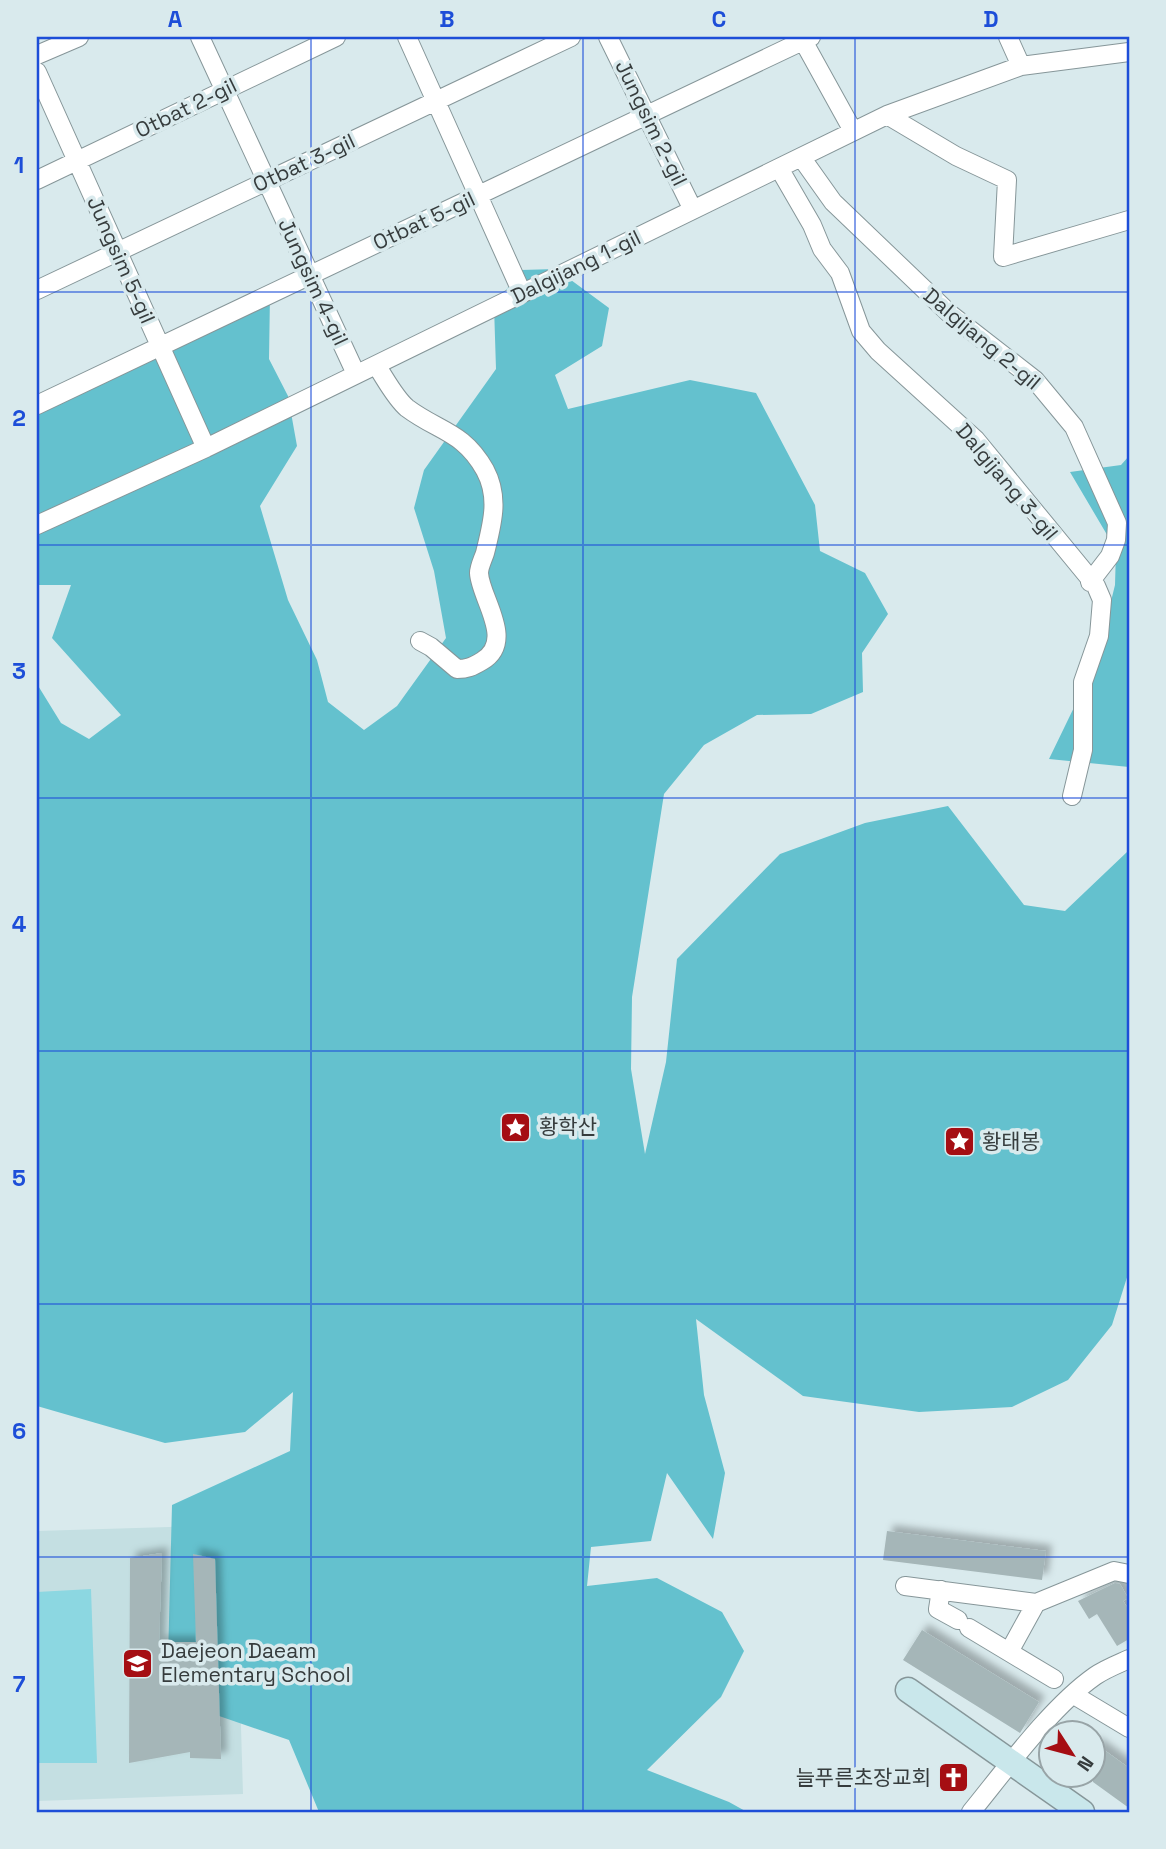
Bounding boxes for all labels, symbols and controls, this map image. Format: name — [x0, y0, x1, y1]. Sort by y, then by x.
text: A — [168, 4, 183, 34]
text: B — [439, 4, 455, 34]
text: C — [712, 4, 726, 34]
text: D — [983, 4, 999, 34]
street label: Jungsim 2-gil — [609, 55, 694, 190]
street label: Otbat 2-gil — [131, 71, 241, 144]
street label: Otbat 3-gil — [248, 127, 359, 198]
text: 1 — [14, 150, 24, 180]
street label: Otbat 5-gil — [368, 185, 479, 256]
street label: Jungsim 5-gil — [81, 192, 162, 328]
street label: Jungsim 4-gil — [272, 214, 355, 350]
street label: Dalgijang 1-gil — [507, 224, 645, 310]
street label: Dalgijang 2-gil — [918, 282, 1046, 395]
text: 2 — [12, 403, 26, 433]
street label: Dalgijang 3-gil — [951, 418, 1064, 546]
text: 3 — [12, 656, 26, 686]
text: 4 — [12, 909, 27, 939]
place icon: 황학산 — [499, 1110, 533, 1144]
place label: 황학산 — [539, 1113, 597, 1140]
place icon: 황태봉 — [942, 1125, 976, 1159]
place label: 황태봉 — [982, 1128, 1040, 1155]
text: 5 — [12, 1163, 26, 1193]
text: 6 — [12, 1416, 26, 1446]
place label: Daejeon Daeam Elementary School — [161, 1637, 351, 1688]
school or university icon: Daejeon Daeam Elementary School — [121, 1646, 155, 1680]
text: 7 — [13, 1669, 26, 1699]
north arrow — [1036, 1720, 1106, 1790]
text: N — [1071, 1751, 1099, 1776]
church icon: 늘푸른초장교회 — [937, 1761, 971, 1795]
place label: 늘푸른초장교회 — [796, 1764, 931, 1791]

